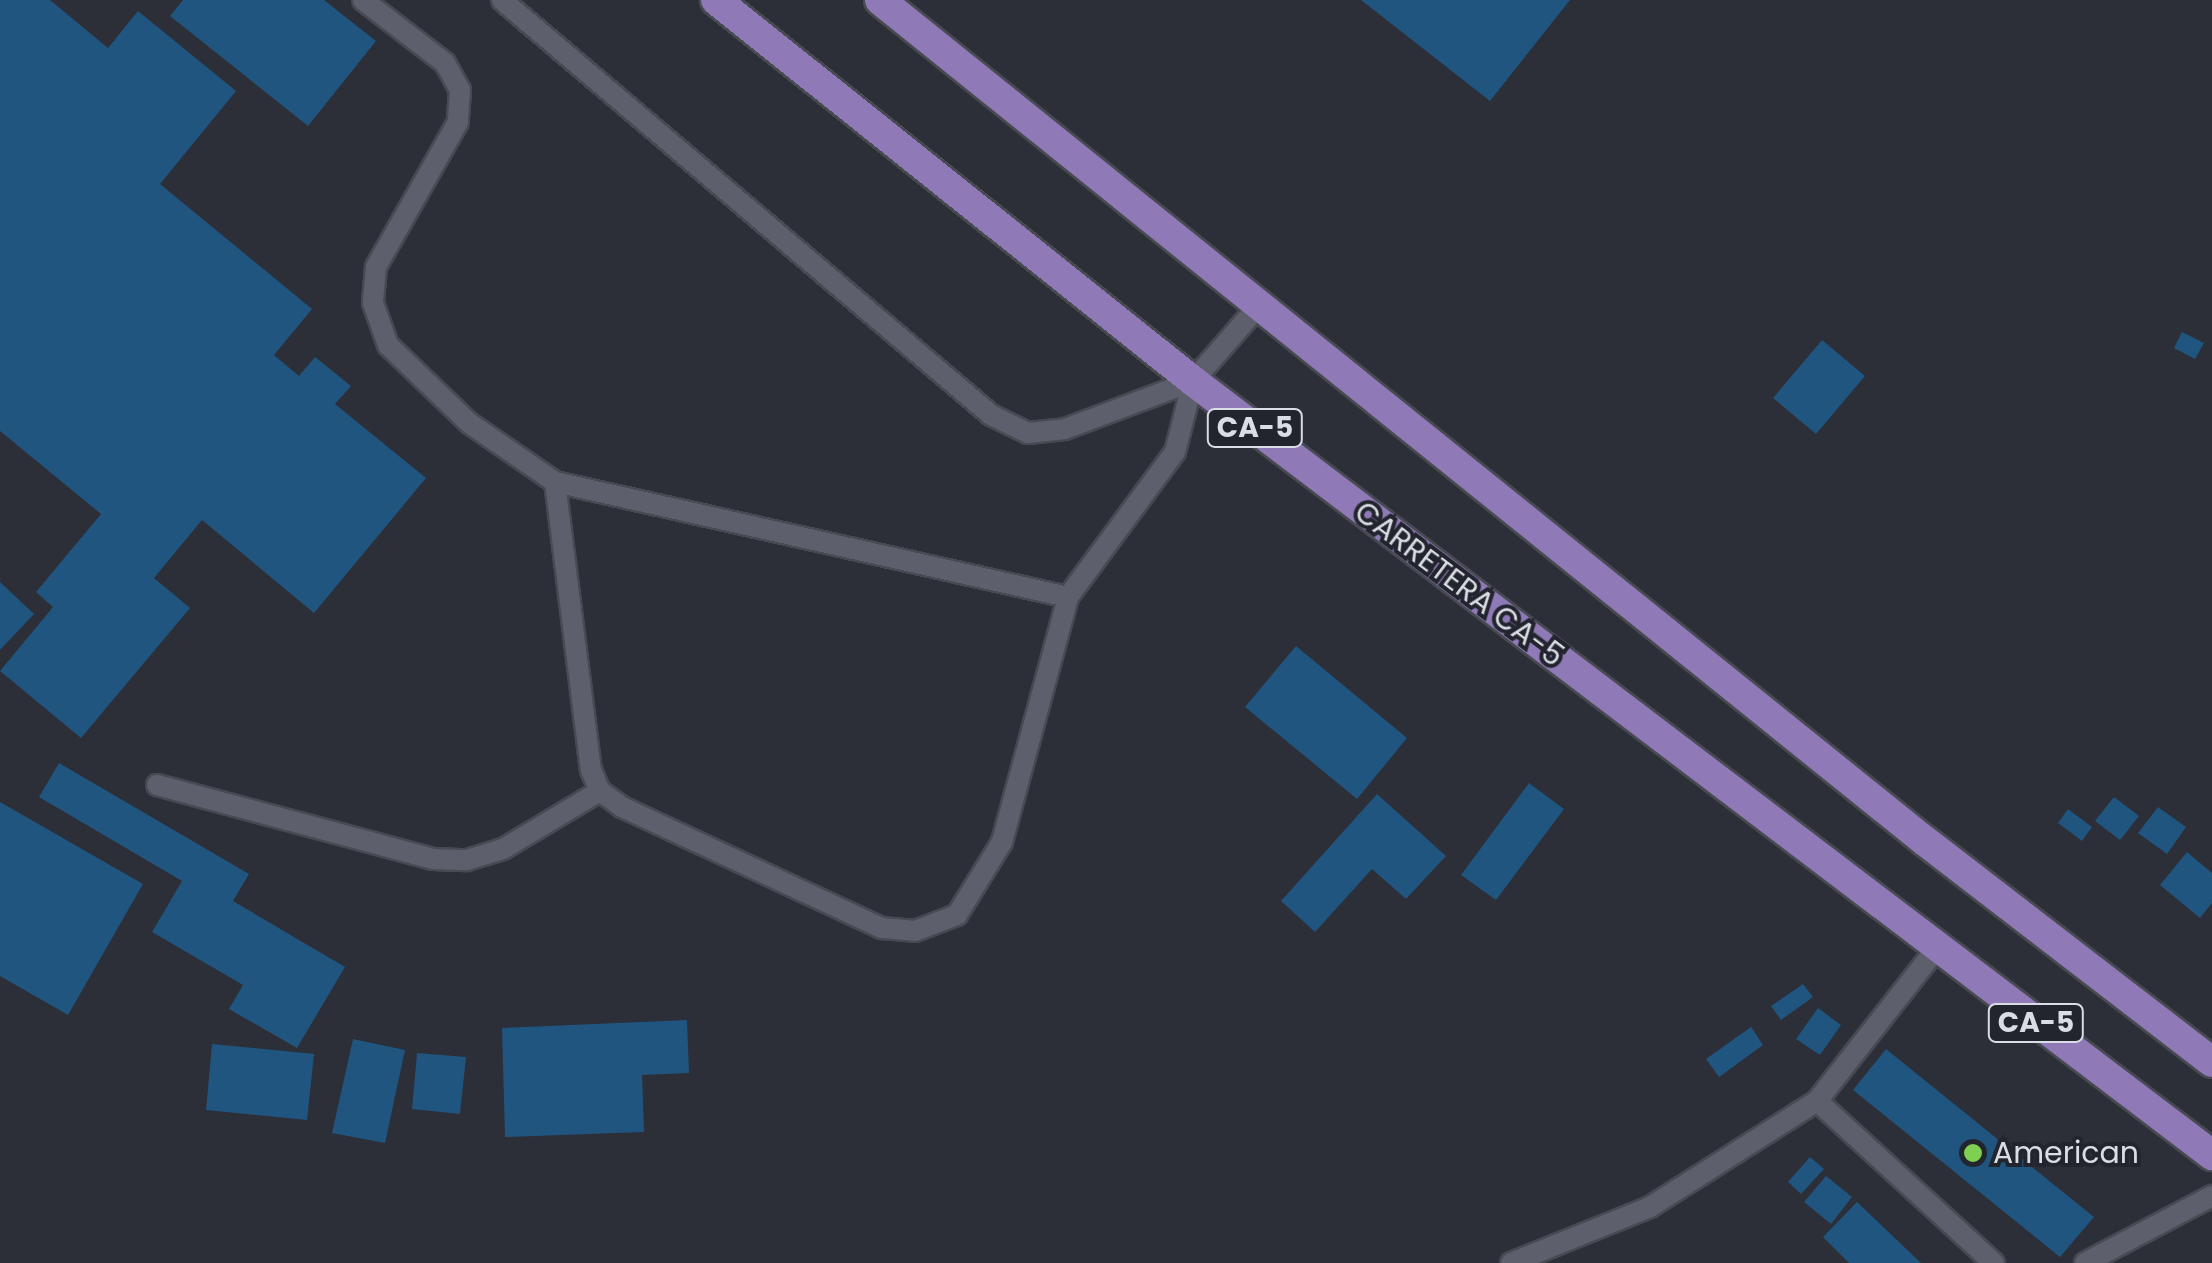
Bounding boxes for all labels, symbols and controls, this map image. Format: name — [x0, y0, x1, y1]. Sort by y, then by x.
road number: CA-5 — [1205, 405, 1305, 451]
street label: CARRETERA CA-5 — [1348, 494, 1570, 674]
road number: CA-5 — [1986, 1000, 2086, 1046]
place label: American — [1993, 1135, 2139, 1171]
marker: American — [1962, 1142, 1984, 1164]

